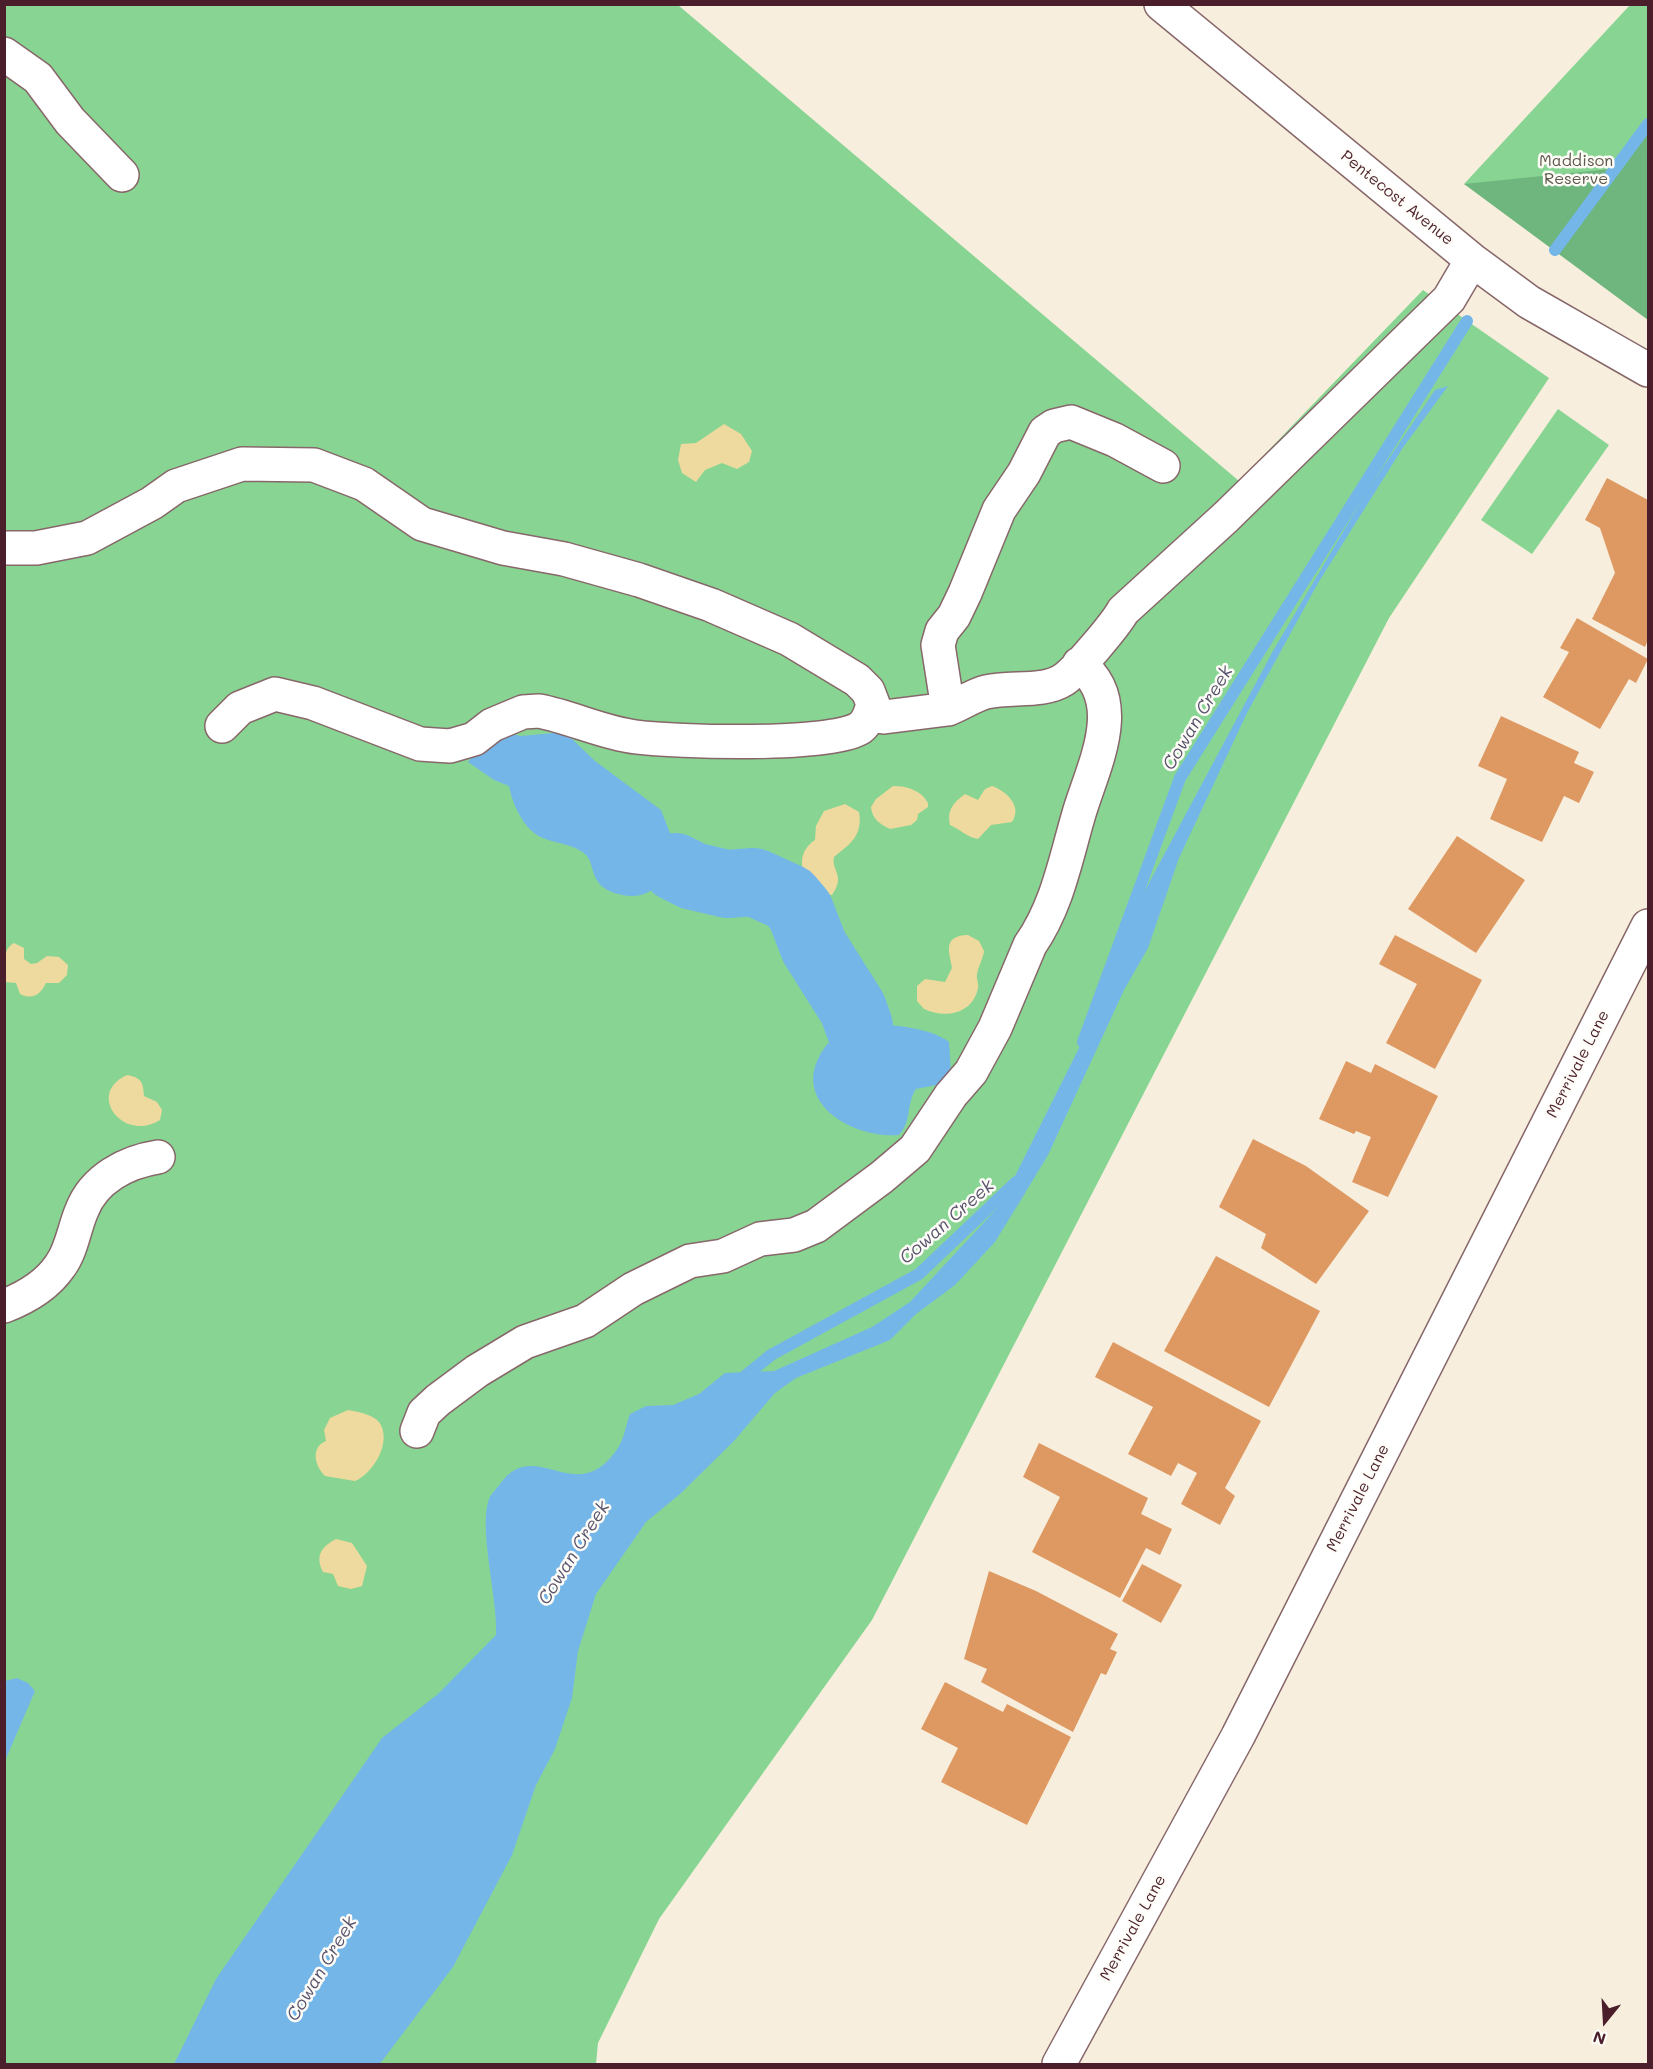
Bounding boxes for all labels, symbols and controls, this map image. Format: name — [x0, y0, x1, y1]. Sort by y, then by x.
street label: Pentecost Avenue — [1337, 147, 1457, 249]
park label: Maddison Reserve — [1539, 151, 1613, 189]
water label: Cowan Creek — [1158, 662, 1238, 774]
street label: Merrivale Lane — [1543, 1007, 1613, 1121]
water label: Cowan Creek — [895, 1175, 999, 1269]
street label: Merrivale Lane — [1323, 1441, 1393, 1555]
water label: Cowan Creek — [534, 1497, 614, 1609]
street label: Merrivale Lane — [1096, 1872, 1170, 1984]
water label: Cowan Creek — [282, 1913, 362, 2025]
north arrow — [1575, 1991, 1635, 2051]
text: N — [1590, 2027, 1608, 2050]

